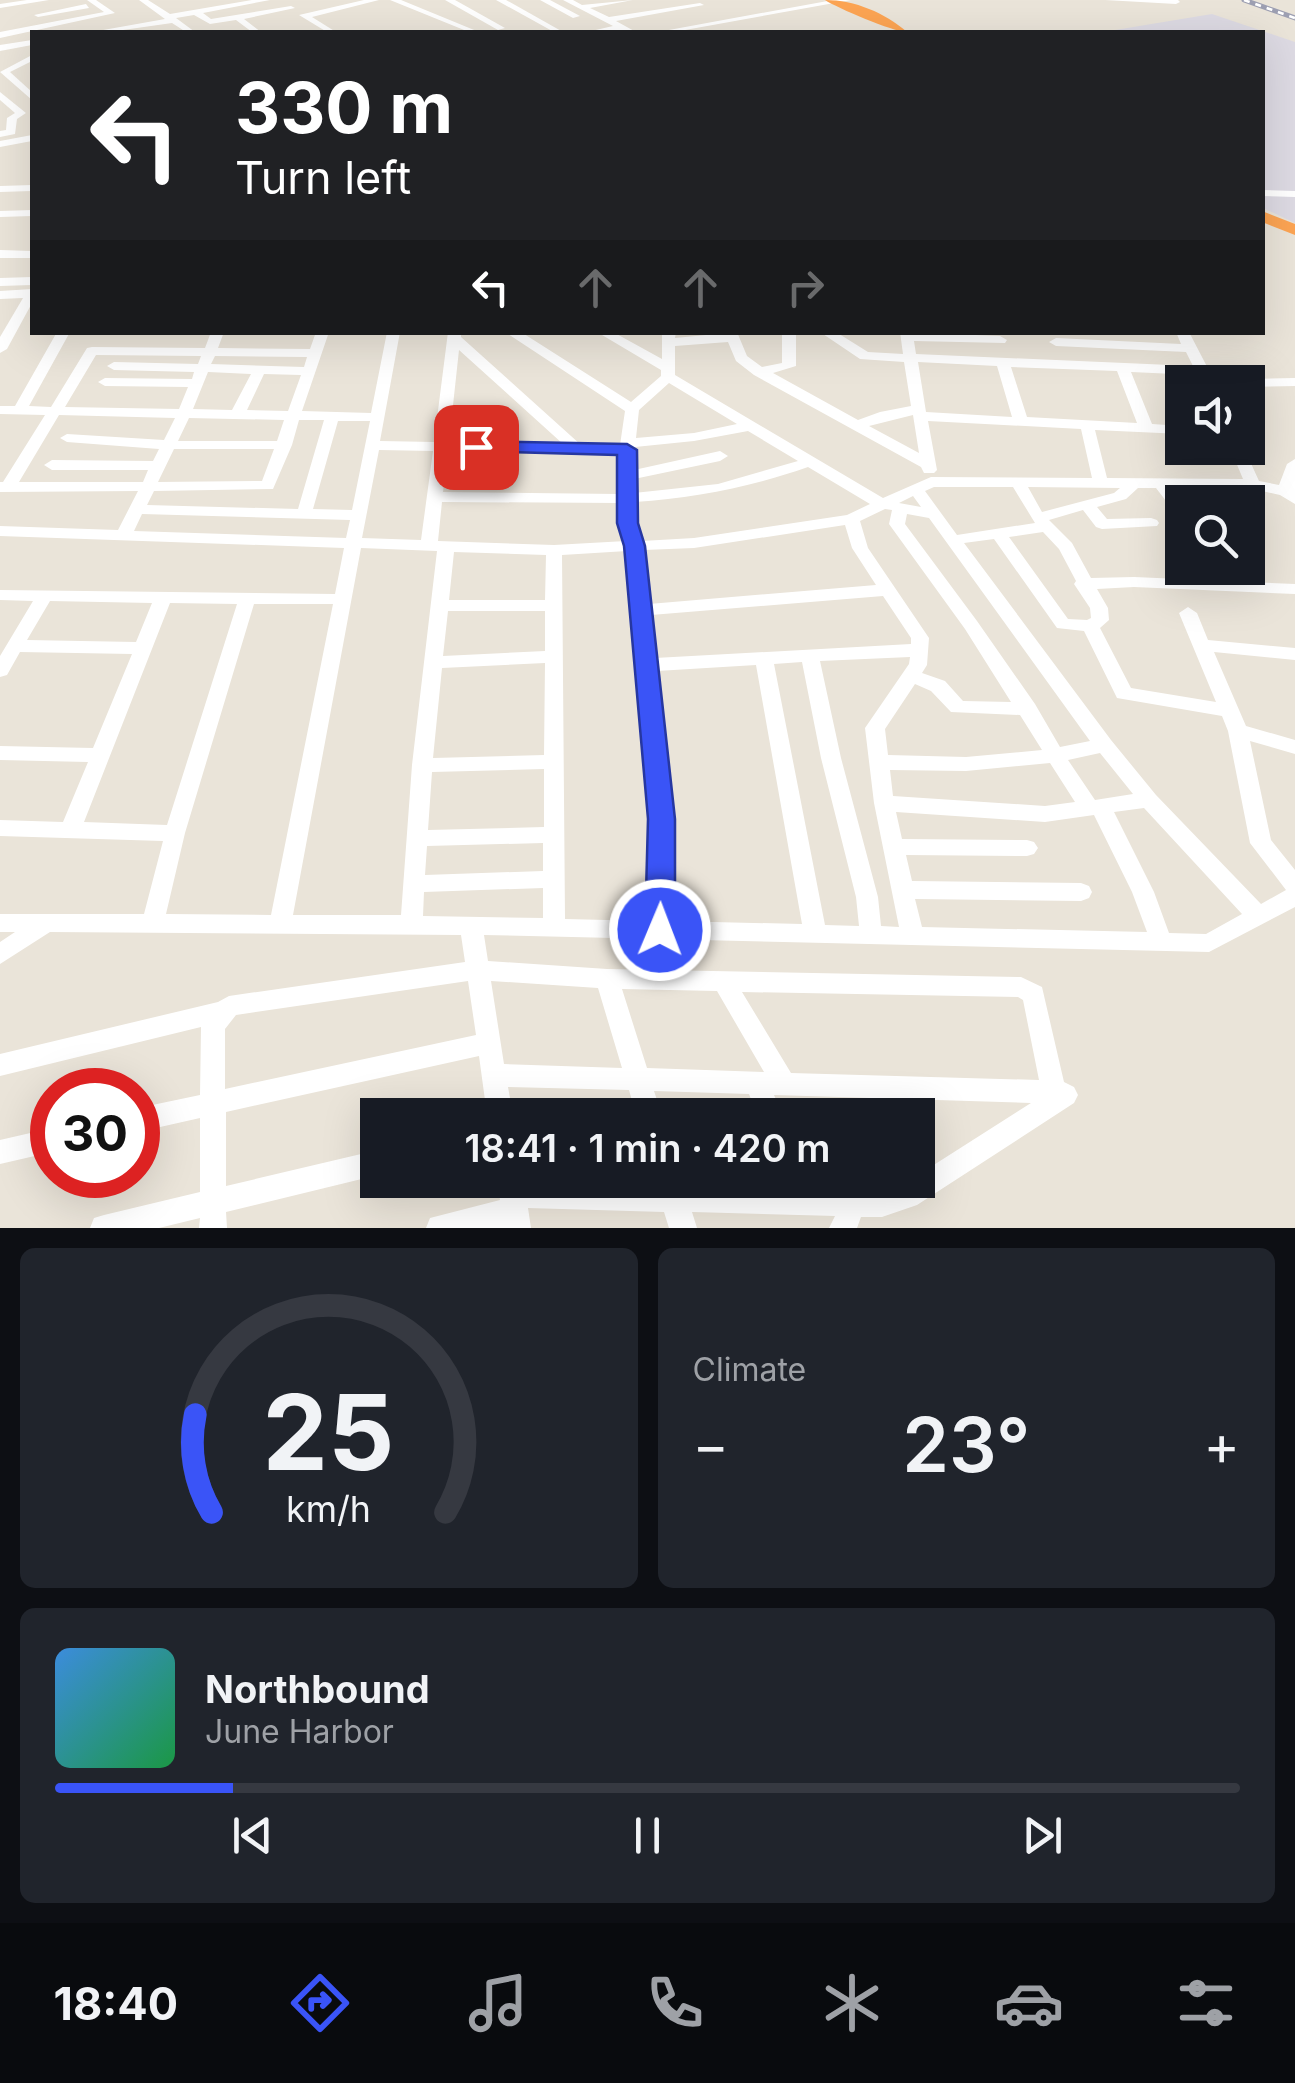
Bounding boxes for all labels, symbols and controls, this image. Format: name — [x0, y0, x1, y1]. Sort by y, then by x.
text: 330 m — [235, 65, 453, 150]
icon: left — [70, 70, 200, 200]
text: Turn left — [235, 150, 411, 205]
icon: left — [463, 260, 518, 315]
icon: ahead — [568, 260, 623, 315]
icon: ahead — [673, 260, 728, 315]
icon: right — [778, 260, 833, 315]
map controls — [1165, 365, 1265, 585]
button: sound — [1165, 365, 1265, 465]
pin — [434, 405, 519, 490]
icon: arrive — [449, 420, 504, 475]
button: search — [1165, 485, 1265, 585]
position arrow — [608, 878, 712, 982]
speed limit sign: 30 — [30, 1068, 160, 1198]
text: 18:41 · 1 min · 420 m — [464, 1125, 831, 1171]
text: Climate — [693, 1350, 806, 1389]
text: 25 — [263, 1369, 395, 1495]
text: 23° — [902, 1399, 1030, 1490]
text: − — [693, 1412, 729, 1478]
text: + — [1204, 1412, 1240, 1478]
text: km/h — [286, 1487, 371, 1531]
text: Northbound — [205, 1666, 430, 1712]
text: June Harbor — [205, 1712, 394, 1751]
icon: previous — [225, 1808, 280, 1863]
icon: pause — [620, 1808, 675, 1863]
icon: next — [1015, 1808, 1070, 1863]
icon: directions — [285, 1968, 355, 2038]
icon: music — [463, 1968, 533, 2038]
icon: phone — [640, 1968, 710, 2038]
icon: climate — [817, 1968, 887, 2038]
icon: car — [994, 1968, 1064, 2038]
icon: filters — [1171, 1968, 1241, 2038]
text: 18:40 — [54, 1976, 178, 2031]

